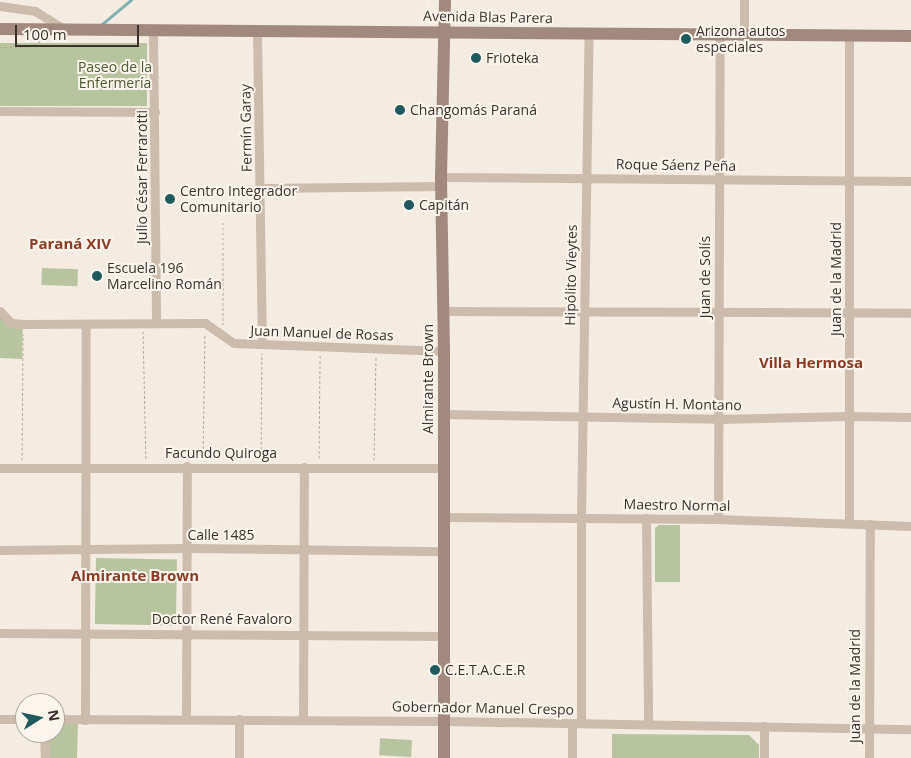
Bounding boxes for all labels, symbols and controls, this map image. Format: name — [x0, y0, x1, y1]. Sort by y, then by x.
street label: Avenida Blas Parera — [423, 7, 553, 27]
scale bar — [18, 15, 141, 47]
place label: Arizona autos especiales — [696, 23, 786, 56]
text: 100 m — [23, 24, 67, 44]
marker: Arizona autos especiales — [680, 33, 692, 45]
place label: Frioteka — [486, 50, 539, 66]
marker: Frioteka — [470, 52, 482, 64]
park label: Paseo de la Enfermería — [78, 59, 152, 92]
street label: Fermín Garay — [237, 84, 255, 172]
place label: Changomás Paraná — [410, 102, 537, 118]
marker: Changomás Paraná — [394, 104, 406, 116]
street label: Julio César Ferrarotti — [134, 110, 150, 244]
street label: Roque Sáenz Peña — [616, 156, 736, 174]
place label: Centro Integrador Comunitario — [180, 183, 297, 216]
marker: Centro Integrador Comunitario — [164, 193, 176, 205]
place label: Capitán — [419, 197, 469, 213]
marker: Capitán — [403, 199, 415, 211]
street label: Juan de la Madrid — [828, 222, 844, 336]
street label: Hipólito Vieytes — [562, 224, 580, 326]
district label: Paraná XIV — [29, 235, 111, 253]
street label: Juan de Solís — [697, 236, 713, 318]
place label: Escuela 196 Marcelino Román — [107, 260, 222, 292]
marker: Escuela 196 Marcelino Román — [91, 270, 103, 282]
street label: Juan Manuel de Rosas — [250, 322, 394, 344]
street label: Almirante Brown — [420, 324, 436, 434]
district label: Villa Hermosa — [759, 354, 863, 372]
street label: Agustín H. Montano — [612, 394, 742, 414]
street label: Facundo Quiroga — [165, 445, 277, 461]
street label: Maestro Normal — [624, 496, 730, 514]
street label: Calle 1485 — [187, 527, 255, 543]
district label: Almirante Brown — [71, 567, 199, 585]
street label: Doctor René Favaloro — [152, 611, 292, 627]
street label: Juan de la Madrid — [847, 629, 863, 743]
place label: C.E.T.A.C.E.R — [445, 662, 525, 678]
marker: C.E.T.A.C.E.R — [429, 664, 441, 676]
north arrow — [15, 693, 65, 743]
street label: Gobernador Manuel Crespo — [392, 698, 574, 718]
text: N — [44, 708, 65, 723]

